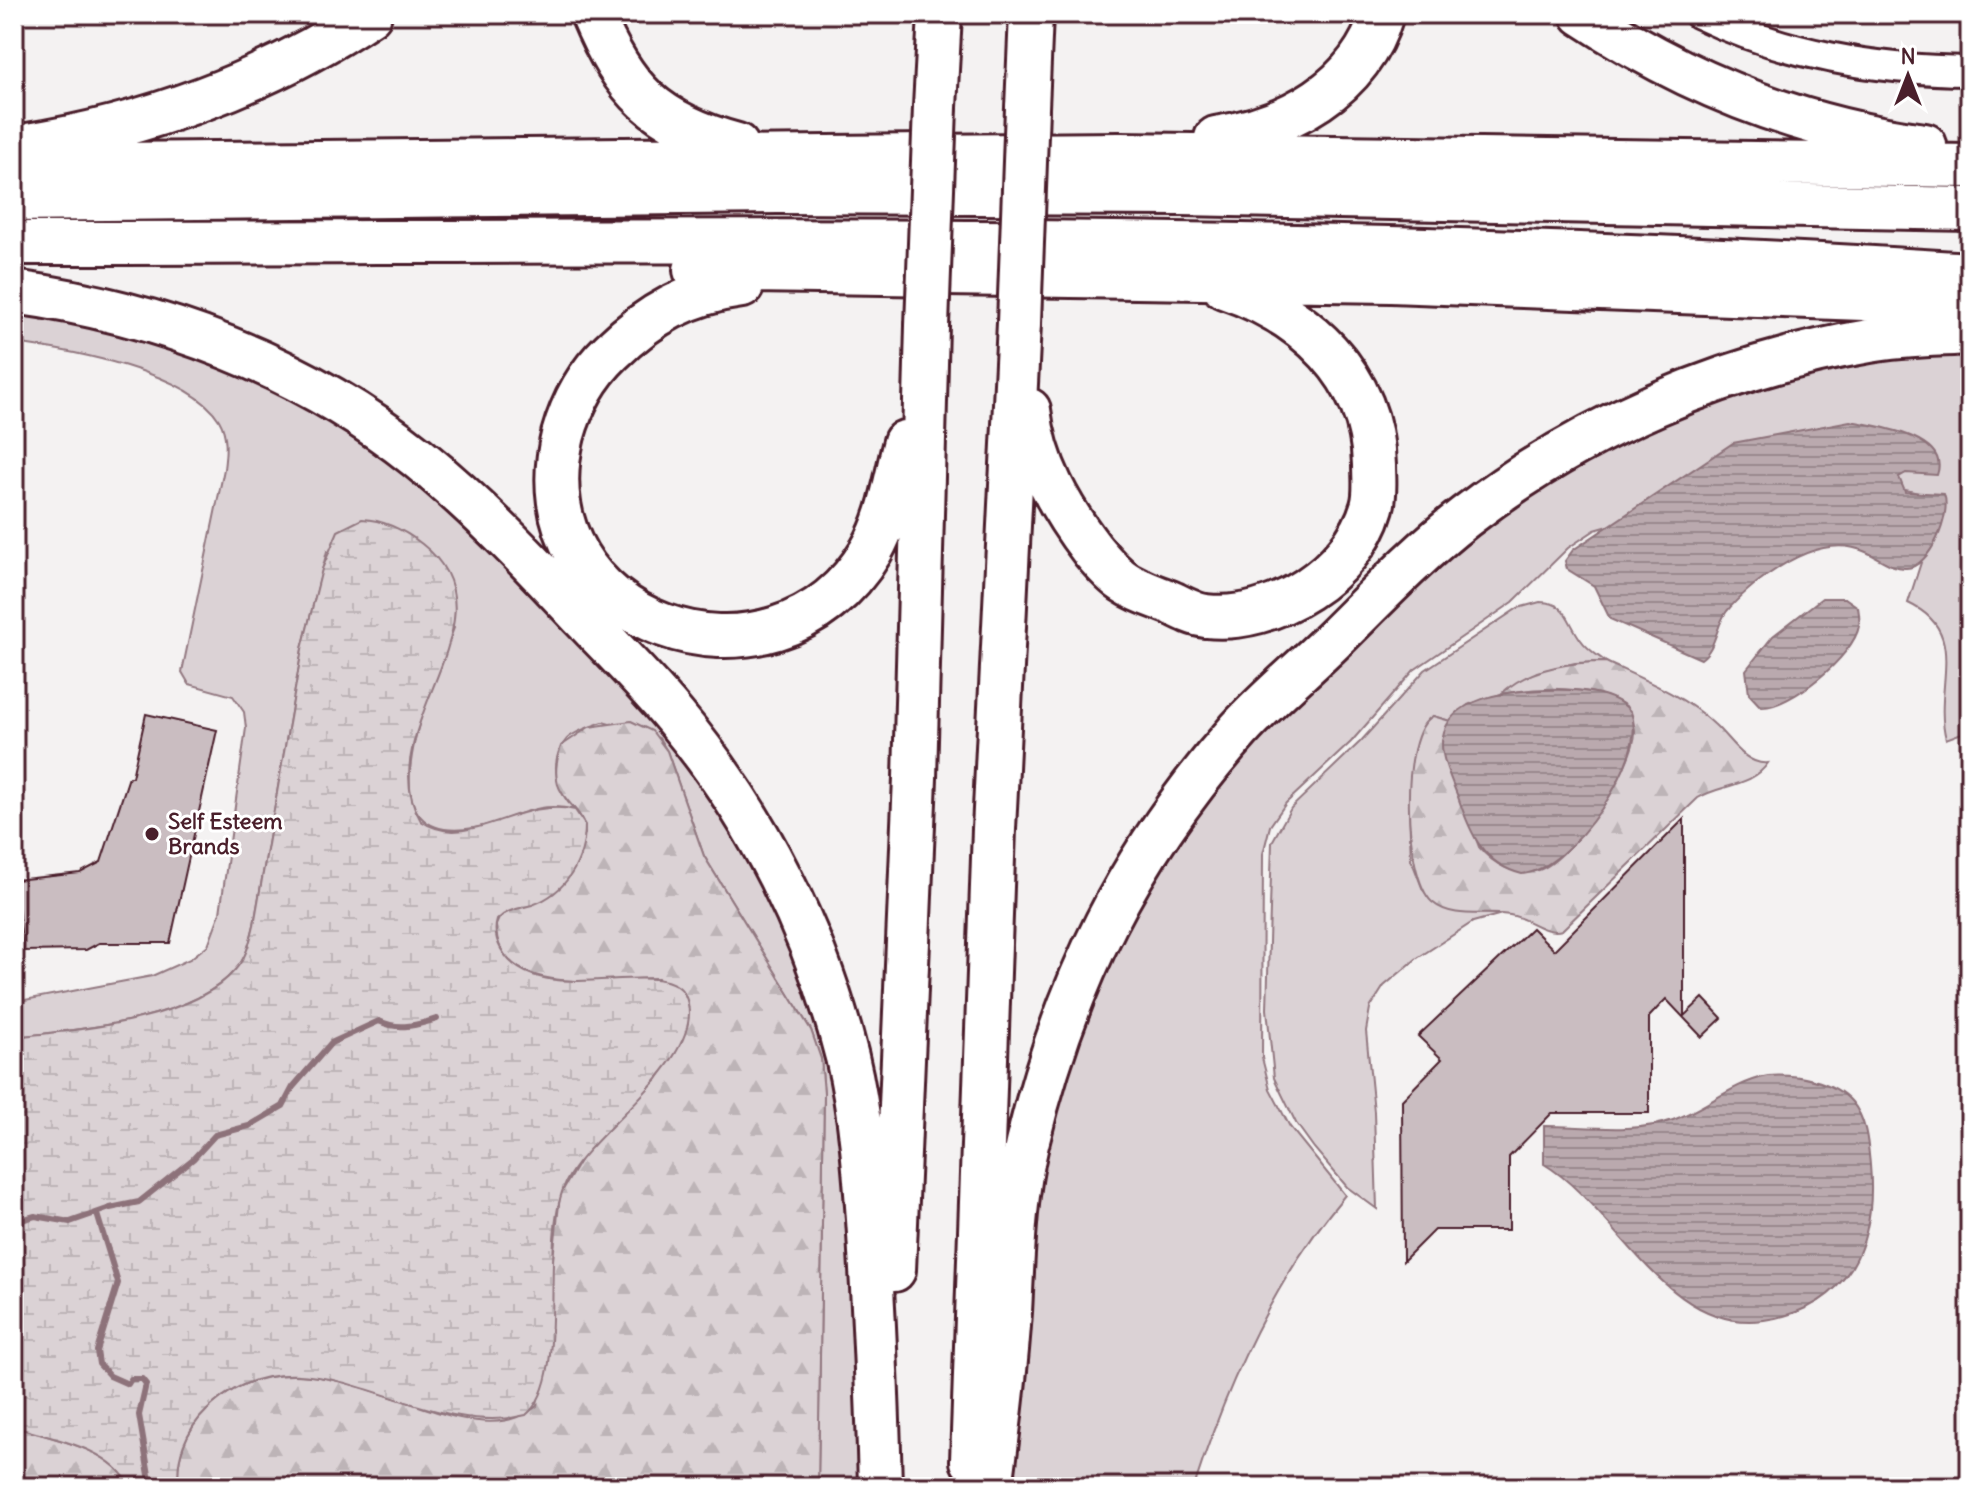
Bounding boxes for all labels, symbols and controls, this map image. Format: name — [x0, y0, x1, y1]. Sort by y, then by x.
north arrow — [1868, 36, 1948, 116]
text: N — [1900, 42, 1916, 70]
place label: Self Esteem Brands — [168, 807, 283, 860]
marker: Self Esteem Brands — [143, 825, 161, 843]

